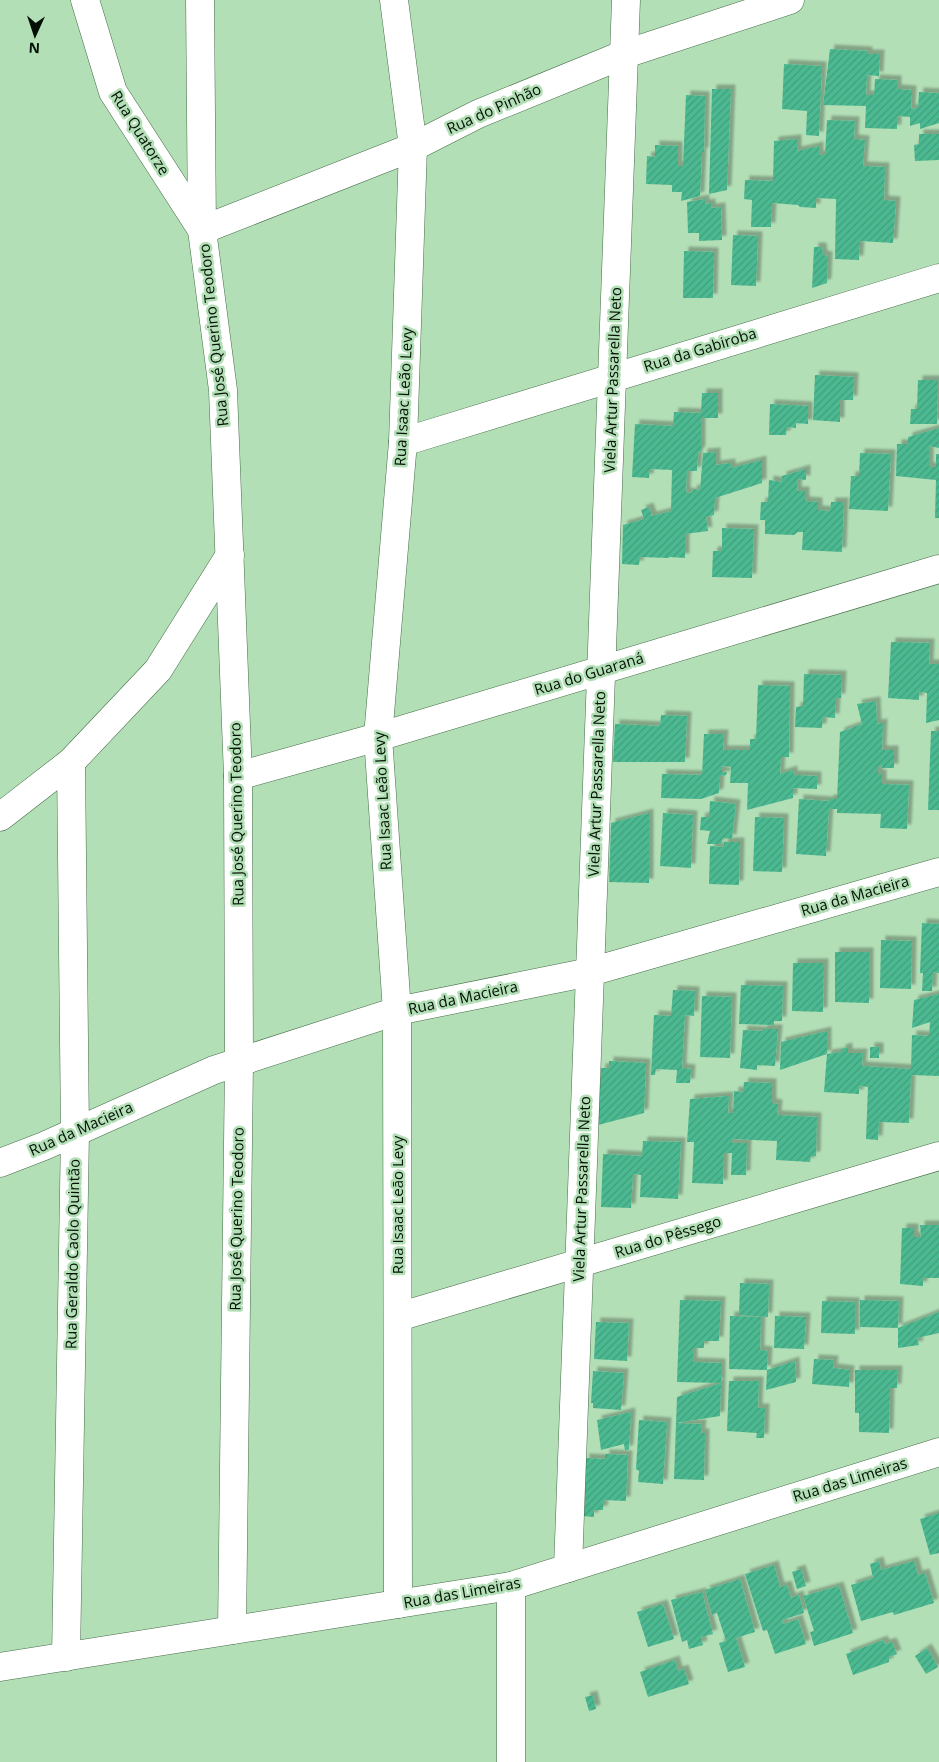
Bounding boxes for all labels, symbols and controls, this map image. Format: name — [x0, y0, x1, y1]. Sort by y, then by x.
north arrow — [10, 10, 60, 60]
text: N — [28, 39, 40, 58]
street label: Rua do Pinhão — [443, 78, 544, 138]
street label: Rua Quatorze — [107, 87, 175, 178]
street label: Rua José Querino Teodoro — [193, 243, 233, 427]
street label: Viela Artur Passarella Neto — [599, 287, 625, 473]
street label: Rua da Gabiroba — [641, 322, 759, 376]
street label: Rua Isaac Leão Levy — [389, 327, 417, 467]
street label: Rua do Guaraná — [532, 647, 646, 699]
street label: Viela Artur Passarella Neto — [583, 691, 609, 877]
street label: Rua José Querino Teodoro — [224, 722, 248, 906]
street label: Rua Isaac Leão Levy — [368, 731, 396, 871]
street label: Rua da Macieira — [798, 870, 911, 920]
street label: Rua da Macieira — [406, 976, 519, 1018]
street label: Rua da Macieira — [26, 1096, 136, 1160]
street label: Viela Artur Passarella Neto — [568, 1096, 594, 1282]
street label: Rua José Querino Teodoro — [224, 1127, 248, 1311]
street label: Rua Isaac Leão Levy — [387, 1135, 407, 1274]
street label: Rua Geraldo Caolo Quintão — [60, 1159, 84, 1349]
street label: Rua do Pêssego — [612, 1210, 723, 1262]
street label: Rua das Limeiras — [790, 1452, 909, 1506]
street label: Rua das Limeiras — [402, 1572, 522, 1612]

